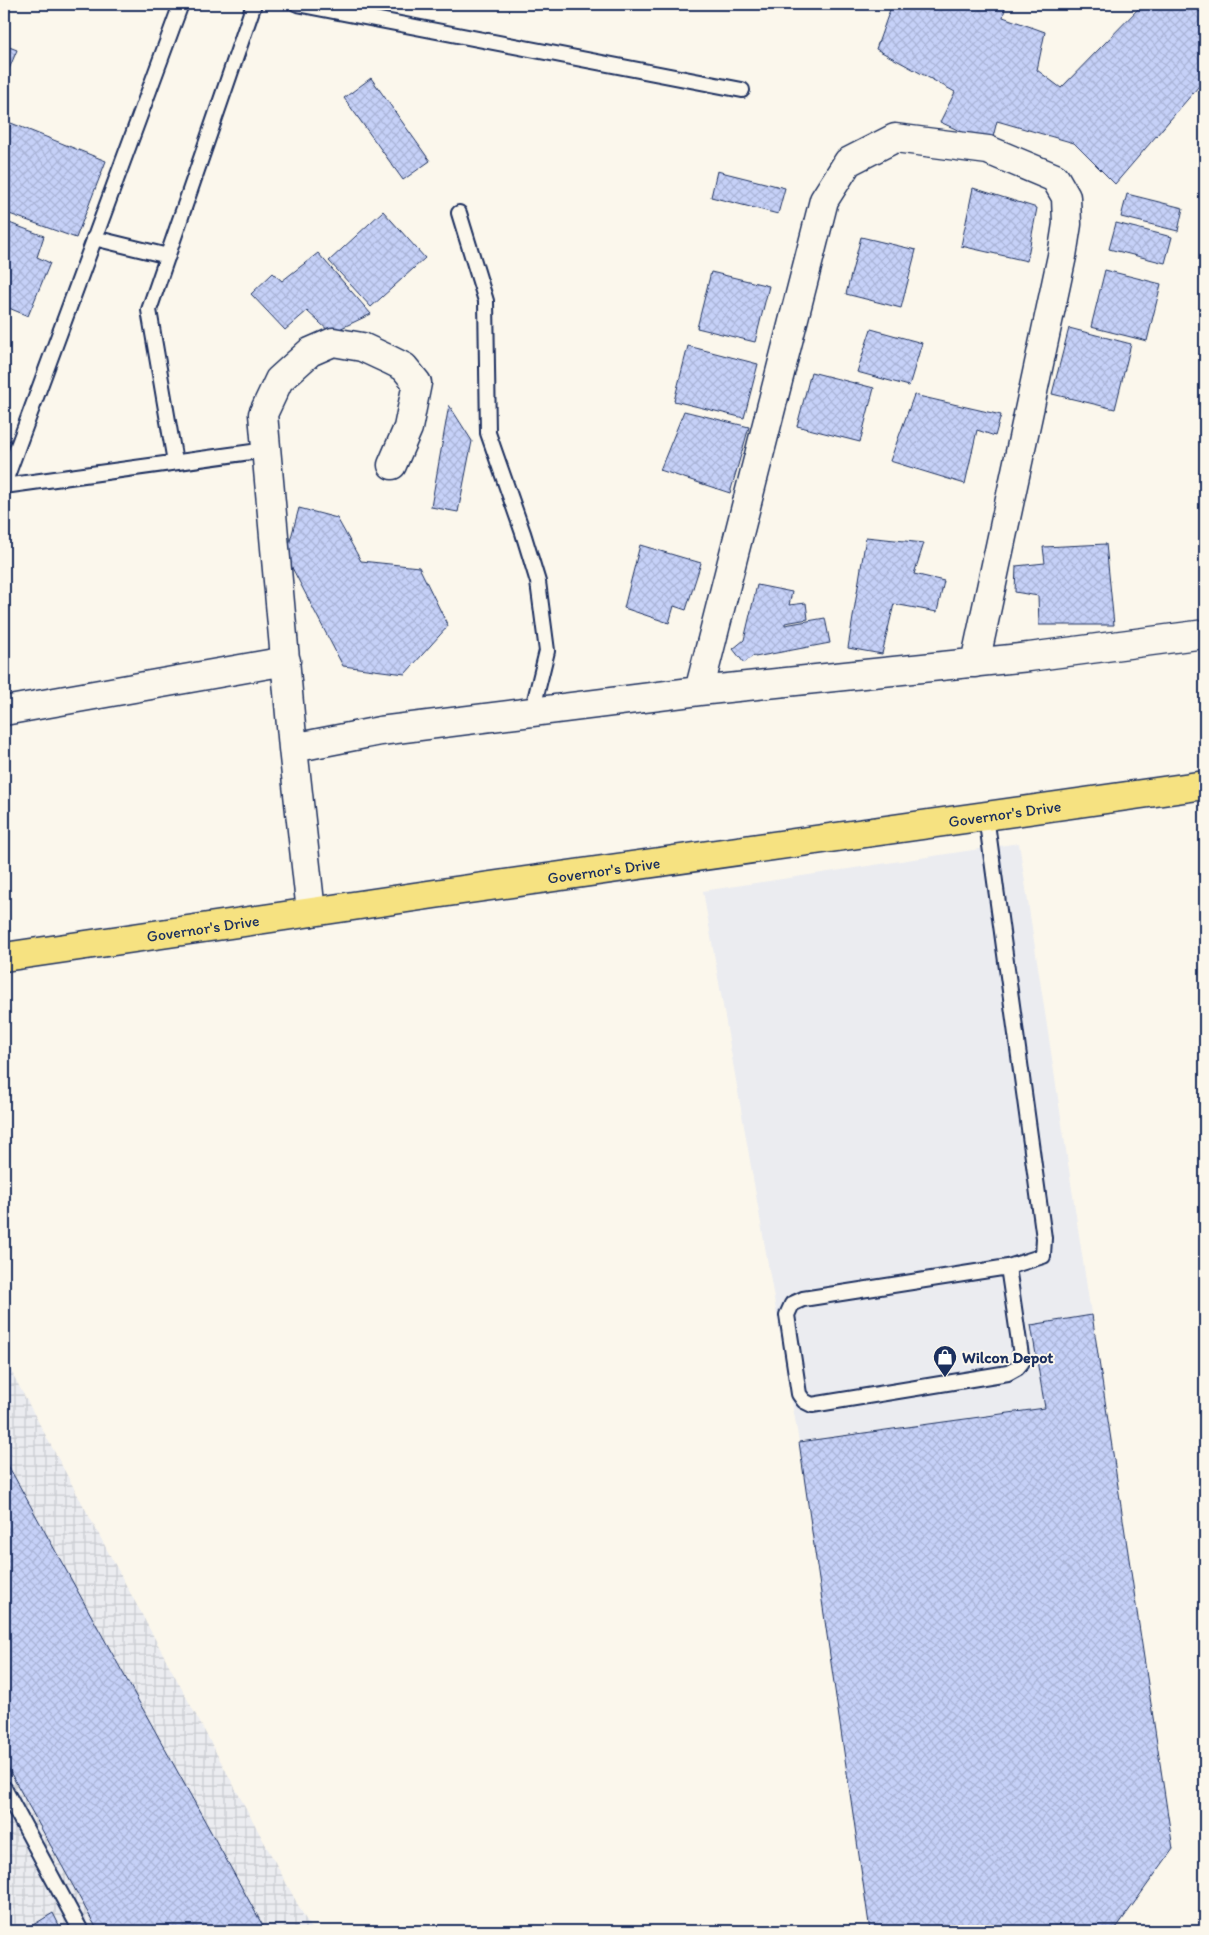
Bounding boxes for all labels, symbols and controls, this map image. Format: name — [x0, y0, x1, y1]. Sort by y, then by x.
street label: Governor's Drive — [947, 796, 1062, 831]
street label: Governor's Drive — [546, 853, 661, 887]
street label: Governor's Drive — [145, 910, 261, 946]
shop icon: Wilcon Depot — [932, 1344, 958, 1378]
place label: Wilcon Depot — [962, 1348, 1053, 1368]

